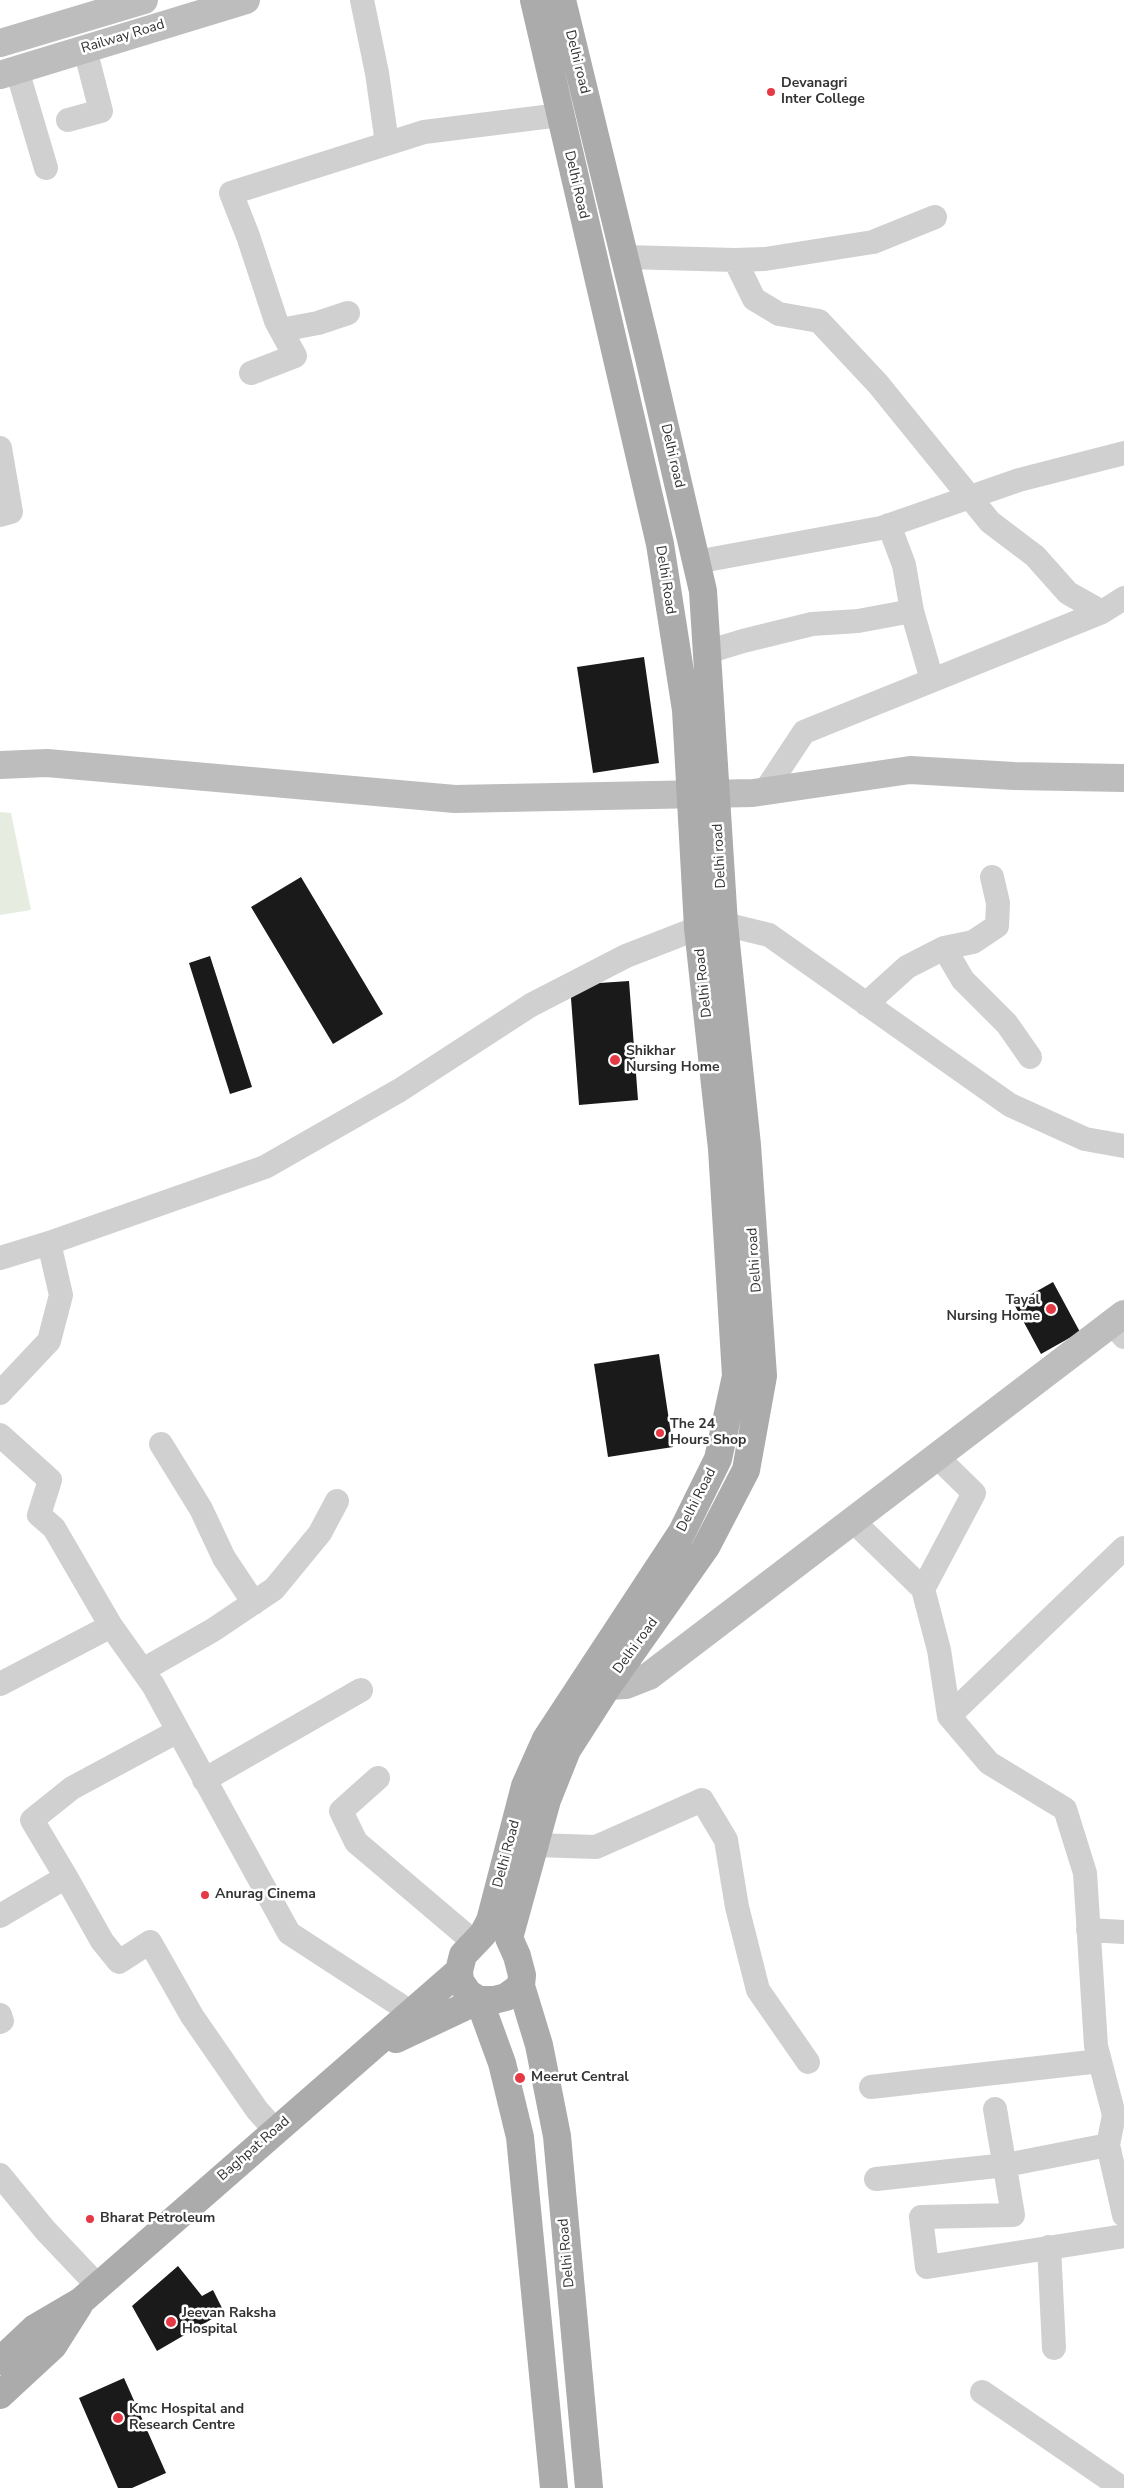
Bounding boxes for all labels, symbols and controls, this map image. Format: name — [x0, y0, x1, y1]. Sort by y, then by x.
street label: Railway Road — [79, 16, 167, 58]
street label: Delhi road — [561, 28, 593, 96]
place label: Devanagri Inter College — [781, 76, 865, 108]
marker: Devanagri Inter College — [765, 86, 777, 98]
street label: Delhi Road — [560, 149, 592, 221]
street label: Delhi road — [656, 422, 688, 490]
street label: Delhi Road — [651, 544, 679, 616]
street label: Delhi road — [710, 823, 730, 889]
street label: Delhi Road — [692, 948, 716, 1018]
place label: Shikhar Nursing Home — [626, 1044, 720, 1076]
marker: Shikhar Nursing Home — [608, 1053, 622, 1067]
street label: Delhi road — [744, 1227, 766, 1293]
place label: Tayal Nursing Home — [946, 1293, 1040, 1325]
marker: Tayal Nursing Home — [1044, 1302, 1058, 1316]
place label: The 24 Hours Shop — [670, 1417, 747, 1450]
marker: The 24 Hours Shop — [654, 1427, 666, 1439]
street label: Delhi Road — [674, 1465, 720, 1535]
street label: Delhi road — [610, 1615, 662, 1677]
street label: Delhi Road — [490, 1818, 524, 1890]
place label: Anurag Cinema — [215, 1887, 316, 1903]
marker: Anurag Cinema — [199, 1889, 211, 1901]
place label: Meerut Central — [531, 2070, 629, 2086]
marker: Meerut Central — [513, 2071, 527, 2085]
street label: Baghpat Road — [215, 2113, 293, 2185]
place label: Bharat Petroleum — [100, 2211, 215, 2227]
marker: Bharat Petroleum — [84, 2213, 96, 2225]
street label: Delhi Road — [556, 2218, 578, 2288]
place label: Jeevan Raksha Hospital — [182, 2306, 276, 2338]
marker: Jeevan Raksha Hospital — [164, 2315, 178, 2329]
place label: Kmc Hospital and Research Centre — [129, 2402, 244, 2434]
marker: Kmc Hospital and Research Centre — [111, 2411, 125, 2425]

